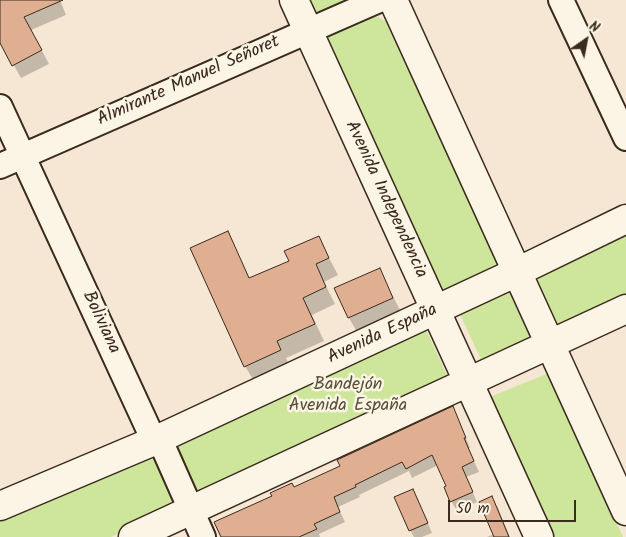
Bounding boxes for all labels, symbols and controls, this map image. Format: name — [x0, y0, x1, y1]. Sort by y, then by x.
north arrow — [561, 15, 611, 65]
text: N — [584, 16, 604, 39]
street label: Almirante Manuel Señoret — [94, 32, 284, 132]
street label: Avenida Independencia — [339, 118, 431, 282]
street label: Boliviana — [76, 288, 124, 358]
street label: Avenida España — [325, 300, 441, 370]
park label: Bandejón Avenida España — [289, 375, 407, 418]
scale bar — [451, 490, 578, 522]
text: 50 m — [456, 497, 490, 521]

